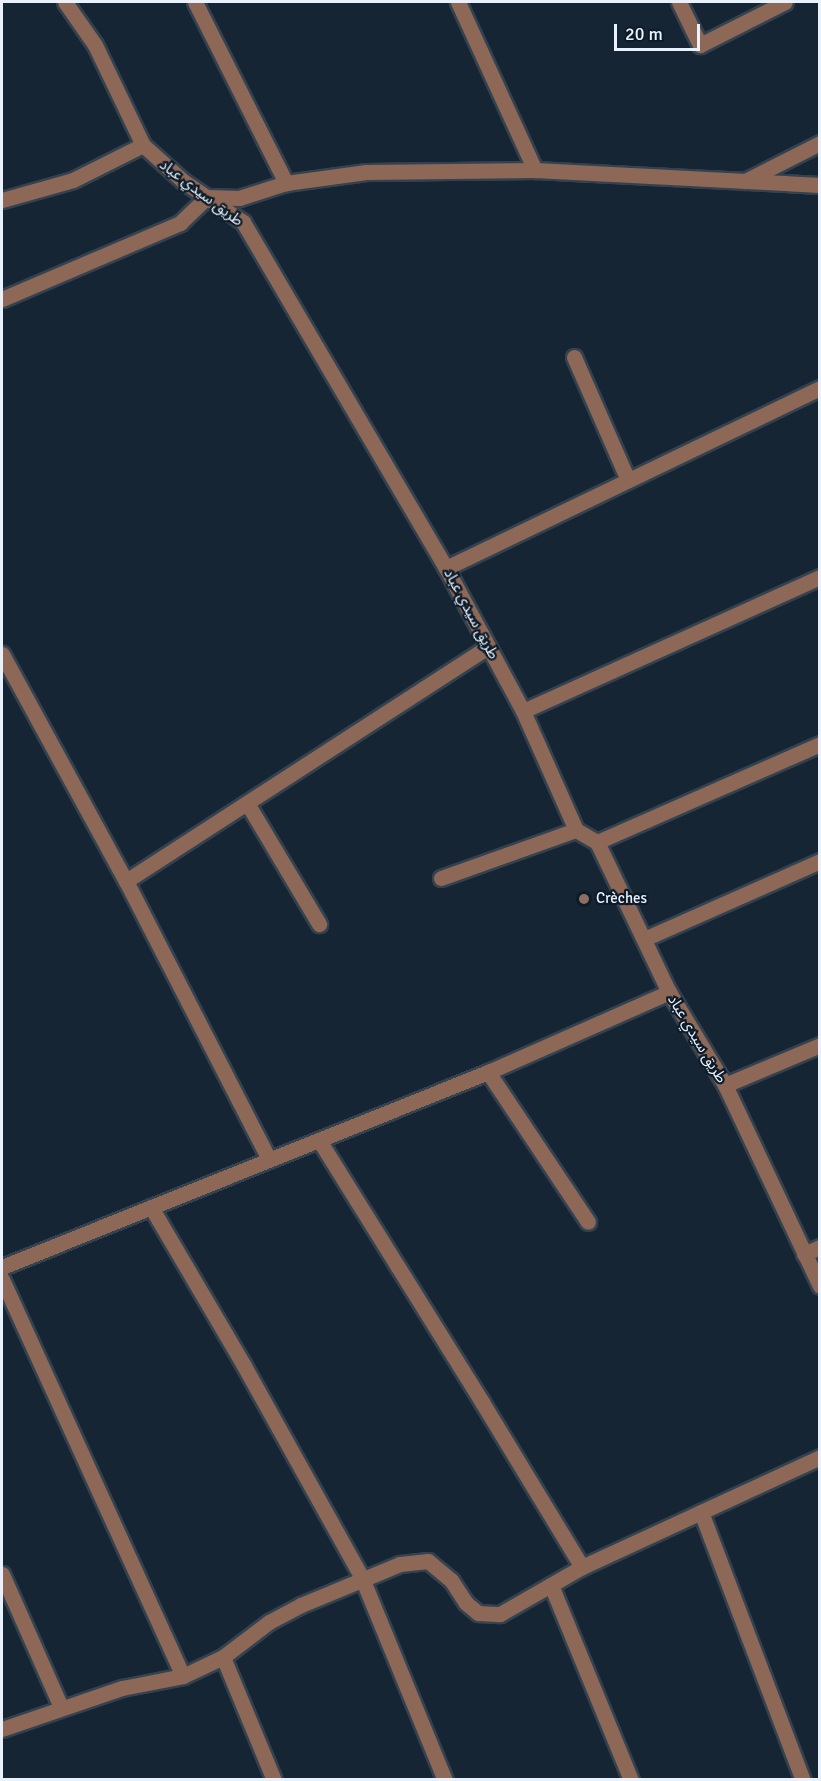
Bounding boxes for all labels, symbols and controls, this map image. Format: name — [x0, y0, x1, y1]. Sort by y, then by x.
scale bar — [617, 12, 702, 50]
text: 20 m — [625, 23, 663, 45]
street label: طريق سيدي عباد — [156, 156, 246, 230]
street label: طريق سيدي عباد — [440, 566, 502, 662]
place label: Crèches — [596, 890, 647, 908]
marker: Crèches — [577, 892, 591, 906]
street label: طريق سيدي عباد — [664, 992, 730, 1086]

